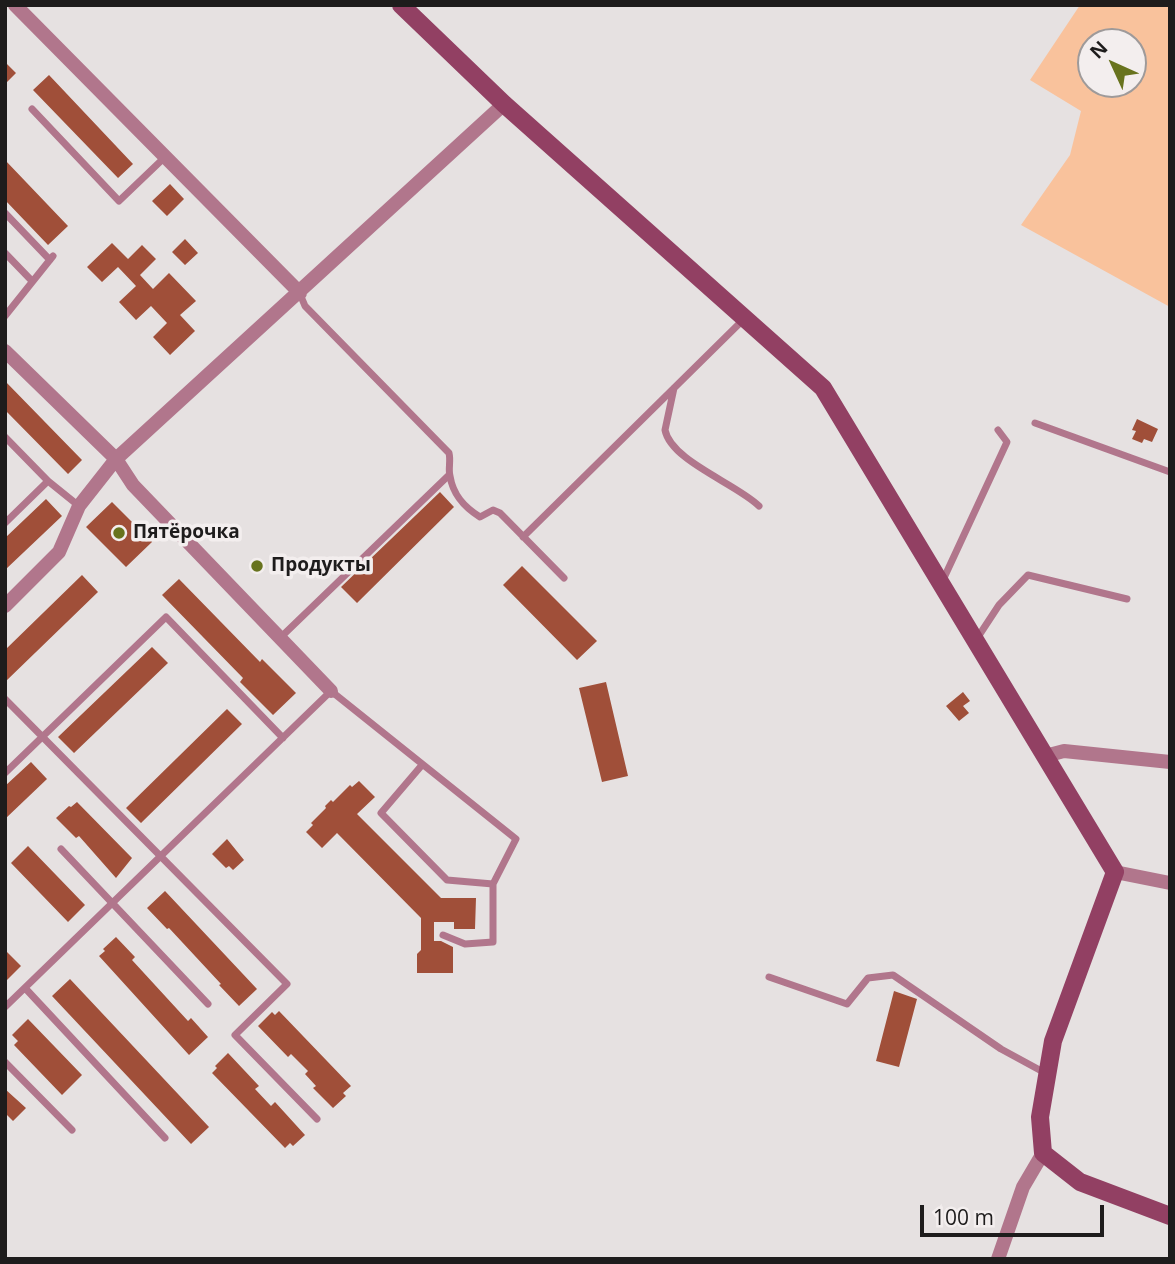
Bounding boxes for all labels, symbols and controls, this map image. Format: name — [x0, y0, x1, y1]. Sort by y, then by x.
north arrow — [1077, 28, 1147, 98]
text: N — [1084, 35, 1113, 64]
place label: Пятёрочка — [133, 522, 240, 544]
marker: Пятёрочка — [111, 525, 127, 541]
place label: Продукты — [271, 555, 371, 577]
marker: Продукты — [249, 558, 265, 574]
scale bar — [923, 1190, 1107, 1234]
text: 100 m — [933, 1203, 994, 1231]

